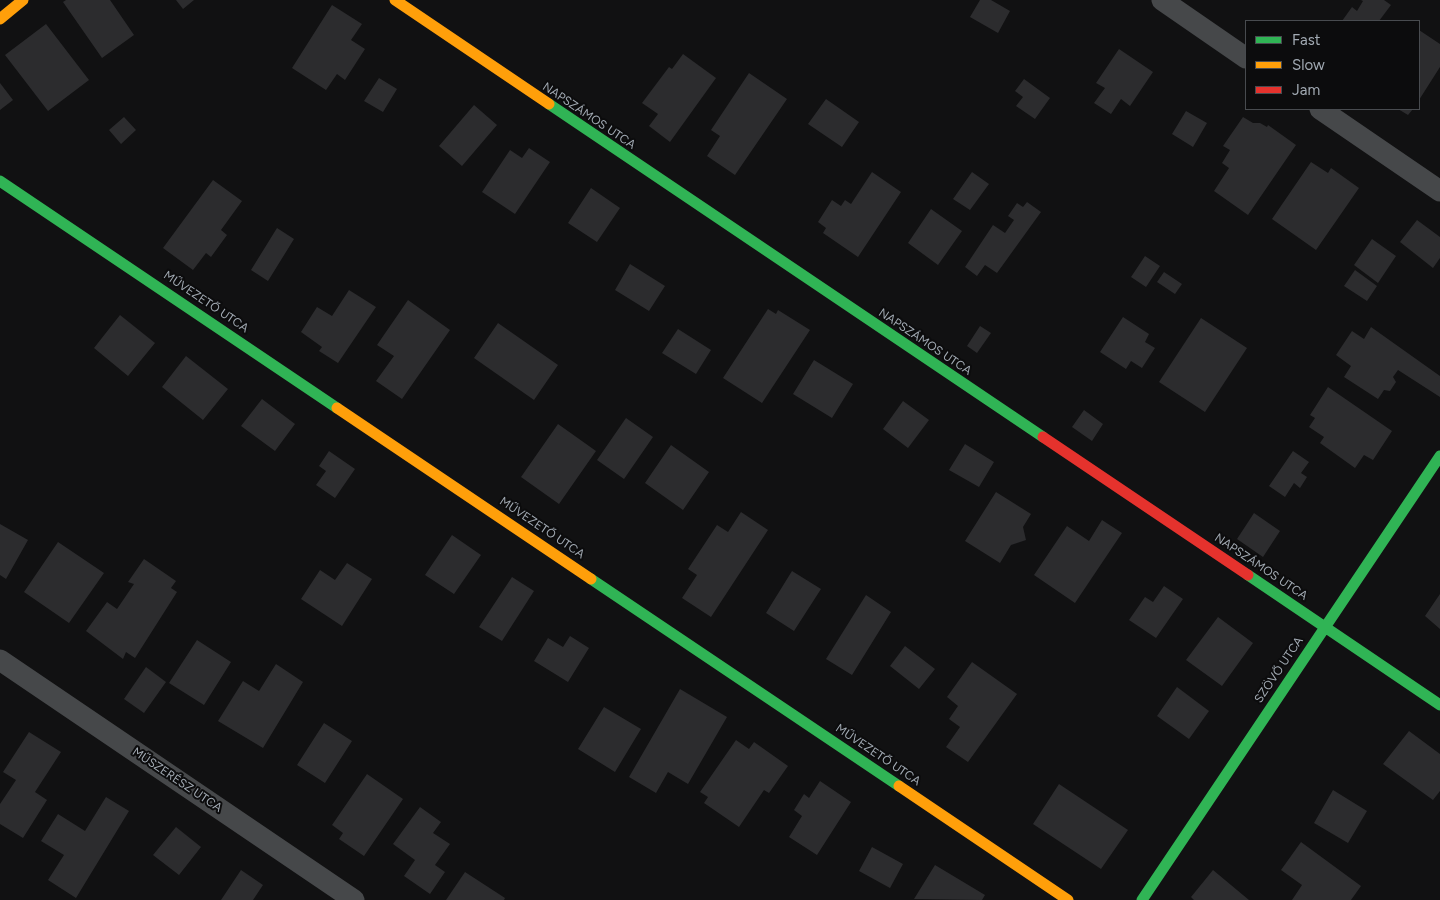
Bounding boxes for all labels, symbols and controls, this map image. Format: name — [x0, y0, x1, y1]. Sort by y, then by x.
legend — [1245, 20, 1420, 110]
text: Fast — [1292, 31, 1320, 49]
text: Slow — [1292, 56, 1325, 74]
street label: NAPSZÁMOS UTCA — [540, 80, 638, 152]
text: Jam — [1292, 81, 1320, 99]
street label: MŰVEZETŐ UTCA — [161, 268, 251, 336]
street label: NAPSZÁMOS UTCA — [876, 306, 974, 378]
street label: MŰVEZETŐ UTCA — [497, 494, 587, 562]
street label: NAPSZÁMOS UTCA — [1212, 531, 1310, 603]
street label: SZÖVŐ UTCA — [1252, 634, 1306, 706]
street label: MŰVEZETŐ UTCA — [833, 721, 923, 789]
street label: MŰSZERÉSZ UTCA — [129, 745, 225, 815]

